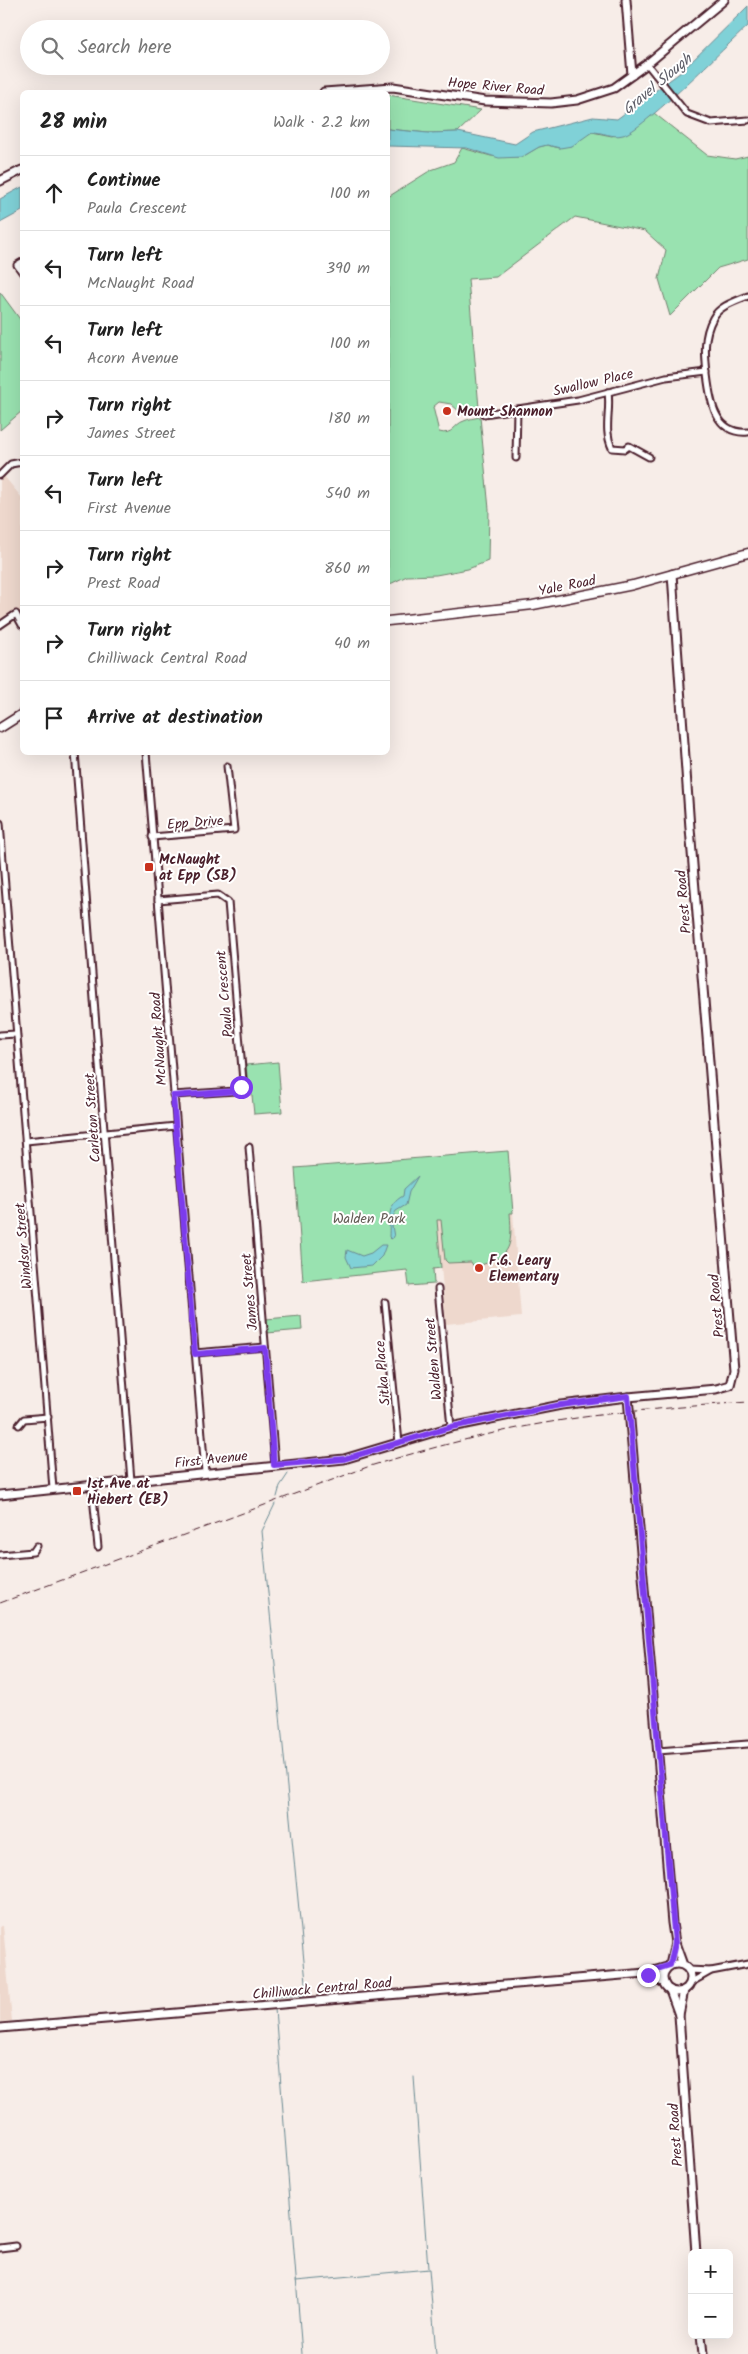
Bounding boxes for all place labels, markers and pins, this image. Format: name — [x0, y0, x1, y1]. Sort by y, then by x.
place label: Mount Shannon — [457, 401, 553, 423]
marker: Mount Shannon — [441, 405, 453, 417]
place label: McNaught at Epp (SB) — [159, 849, 237, 887]
marker: McNaught at Epp (SB) — [143, 861, 155, 873]
place label: F.G. Leary Elementary — [489, 1250, 560, 1288]
marker: F.G. Leary Elementary — [473, 1262, 485, 1274]
place label: 1st Ave at Hiebert (EB) — [87, 1473, 169, 1511]
marker: 1st Ave at Hiebert (EB) — [71, 1485, 83, 1497]

